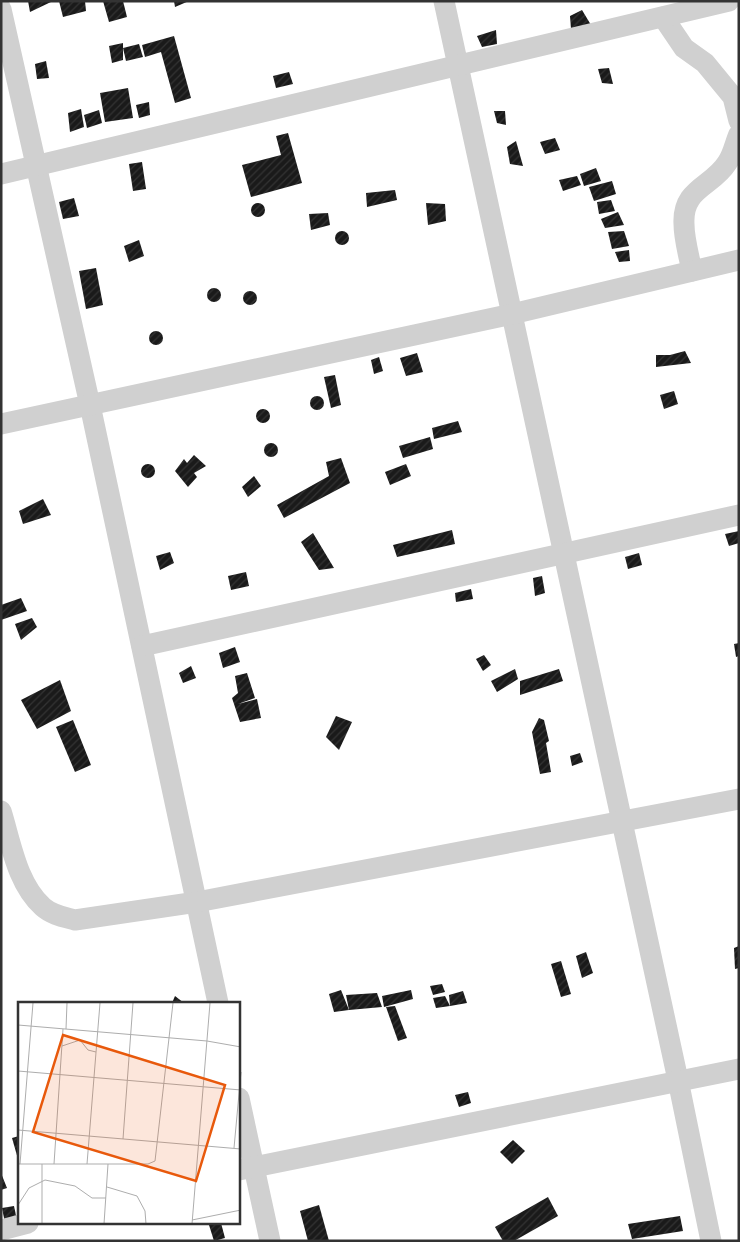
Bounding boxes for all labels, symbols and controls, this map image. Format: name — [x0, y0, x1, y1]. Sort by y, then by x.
inset map — [18, 1002, 240, 1224]

